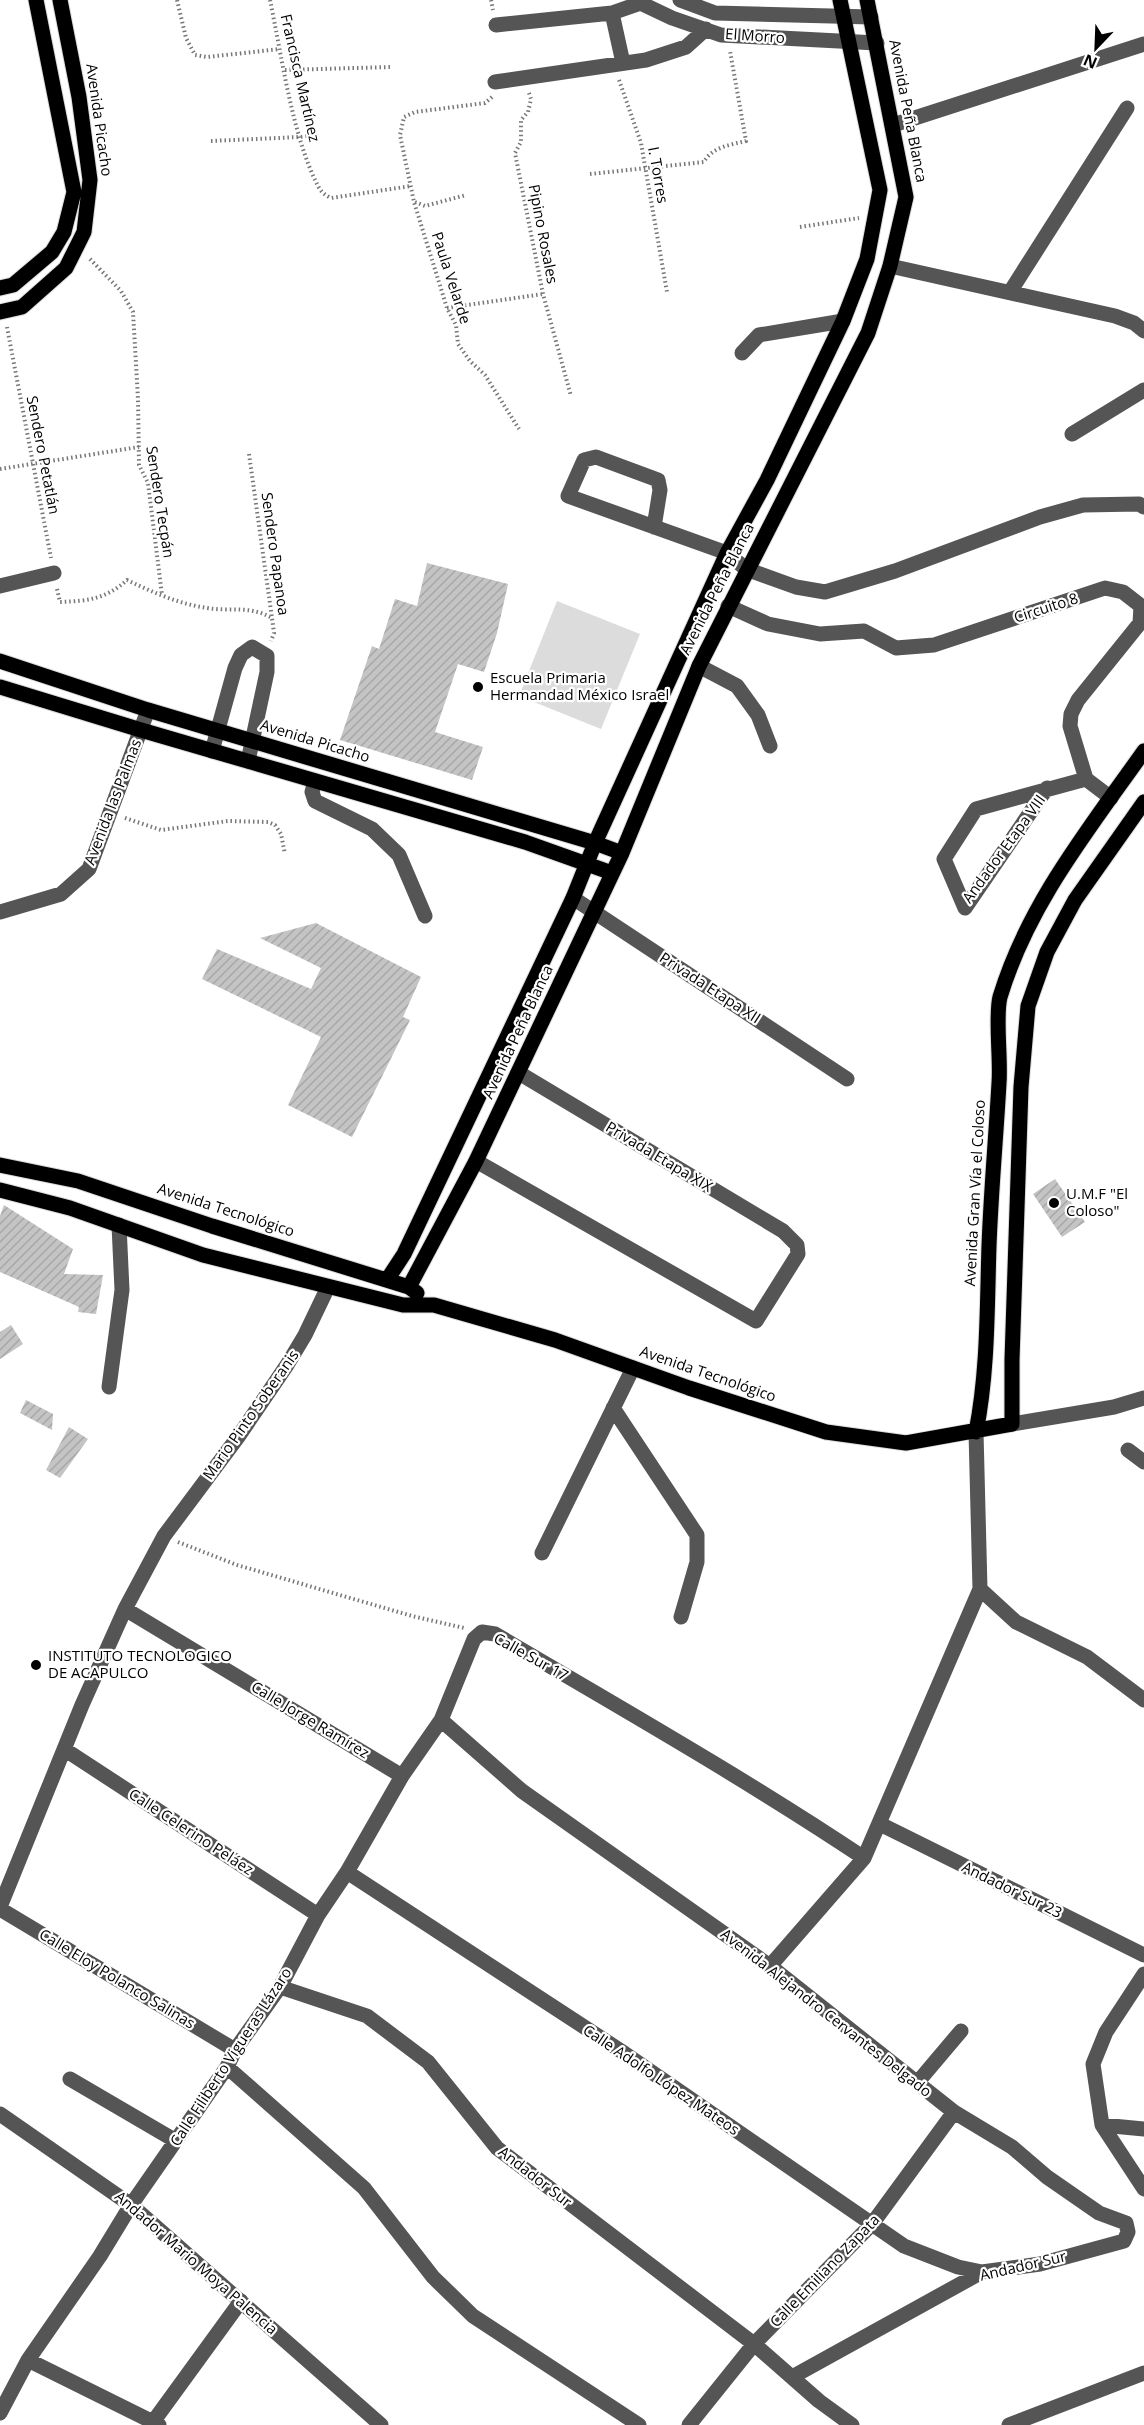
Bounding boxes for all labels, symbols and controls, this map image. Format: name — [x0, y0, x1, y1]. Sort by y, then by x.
street label: Francisca Martínez — [277, 12, 325, 144]
north arrow — [1066, 18, 1126, 78]
street label: El Morro — [725, 23, 786, 47]
street label: Avenida Peña Blanca — [885, 38, 933, 184]
text: N — [1080, 49, 1100, 74]
street label: Avenida Picacho — [82, 62, 118, 177]
street label: I. Torres — [644, 145, 674, 205]
street label: Pipino Rosales — [525, 182, 563, 285]
street label: Paula Velarde — [428, 229, 476, 326]
street label: Sendero Petatlán — [23, 394, 65, 516]
street label: Sendero Tecpán — [142, 444, 180, 559]
street label: Sendero Papanoa — [257, 491, 295, 617]
street label: Avenida Peña Blanca — [674, 519, 758, 658]
street label: Circuito 8 — [1011, 587, 1080, 627]
place label: Escuela Primaria Hermandad México Israel — [490, 667, 669, 704]
marker: Escuela Primaria Hermandad México Israel — [471, 680, 485, 694]
street label: Avenida Picacho — [258, 714, 373, 766]
street label: Avenida las Palmas — [79, 736, 145, 868]
street label: Andador Etapa VIII — [957, 790, 1049, 907]
street label: Privada Etapa XII — [656, 947, 765, 1027]
street label: Avenida Peña Blanca — [477, 962, 557, 1102]
street label: Avenida Gran Vía el Coloso — [959, 1099, 989, 1287]
street label: Privada Etapa XIX — [602, 1116, 717, 1196]
street label: Avenida Tecnológico — [155, 1177, 297, 1241]
place label: U.M.F "El Coloso" — [1066, 1183, 1128, 1220]
marker: U.M.F "El Coloso" — [1047, 1196, 1061, 1210]
street label: Avenida Tecnológico — [638, 1340, 779, 1406]
street label: Mario Pinto Soberanis — [198, 1345, 303, 1483]
street label: Calle Sur 17 — [491, 1627, 572, 1685]
place label: INSTITUTO TECNOLOGICO DE ACAPULCO — [48, 1645, 232, 1682]
marker: INSTITUTO TECNOLOGICO DE ACAPULCO — [29, 1658, 43, 1672]
street label: Calle Jorge Ramírez — [248, 1676, 373, 1762]
street label: Calle Celerino Peláez — [125, 1783, 258, 1879]
street label: Andador Sur 23 — [959, 1856, 1066, 1922]
street label: Avenida Alejandro Cervantes Delgado — [717, 1923, 936, 2101]
street label: Calle Eloy Polanco Salinas — [36, 1924, 199, 2033]
street label: Calle Filiberto Vigueras Lázaro — [165, 1963, 296, 2150]
street label: Calle Adolfo López Mateos — [580, 2019, 744, 2139]
street label: Andador Sur — [495, 2141, 576, 2211]
street label: Andador Mario Moya Palencia — [111, 2186, 282, 2338]
street label: Calle Emiliano Zapata — [765, 2209, 884, 2331]
street label: Andador Sur — [978, 2245, 1068, 2285]

